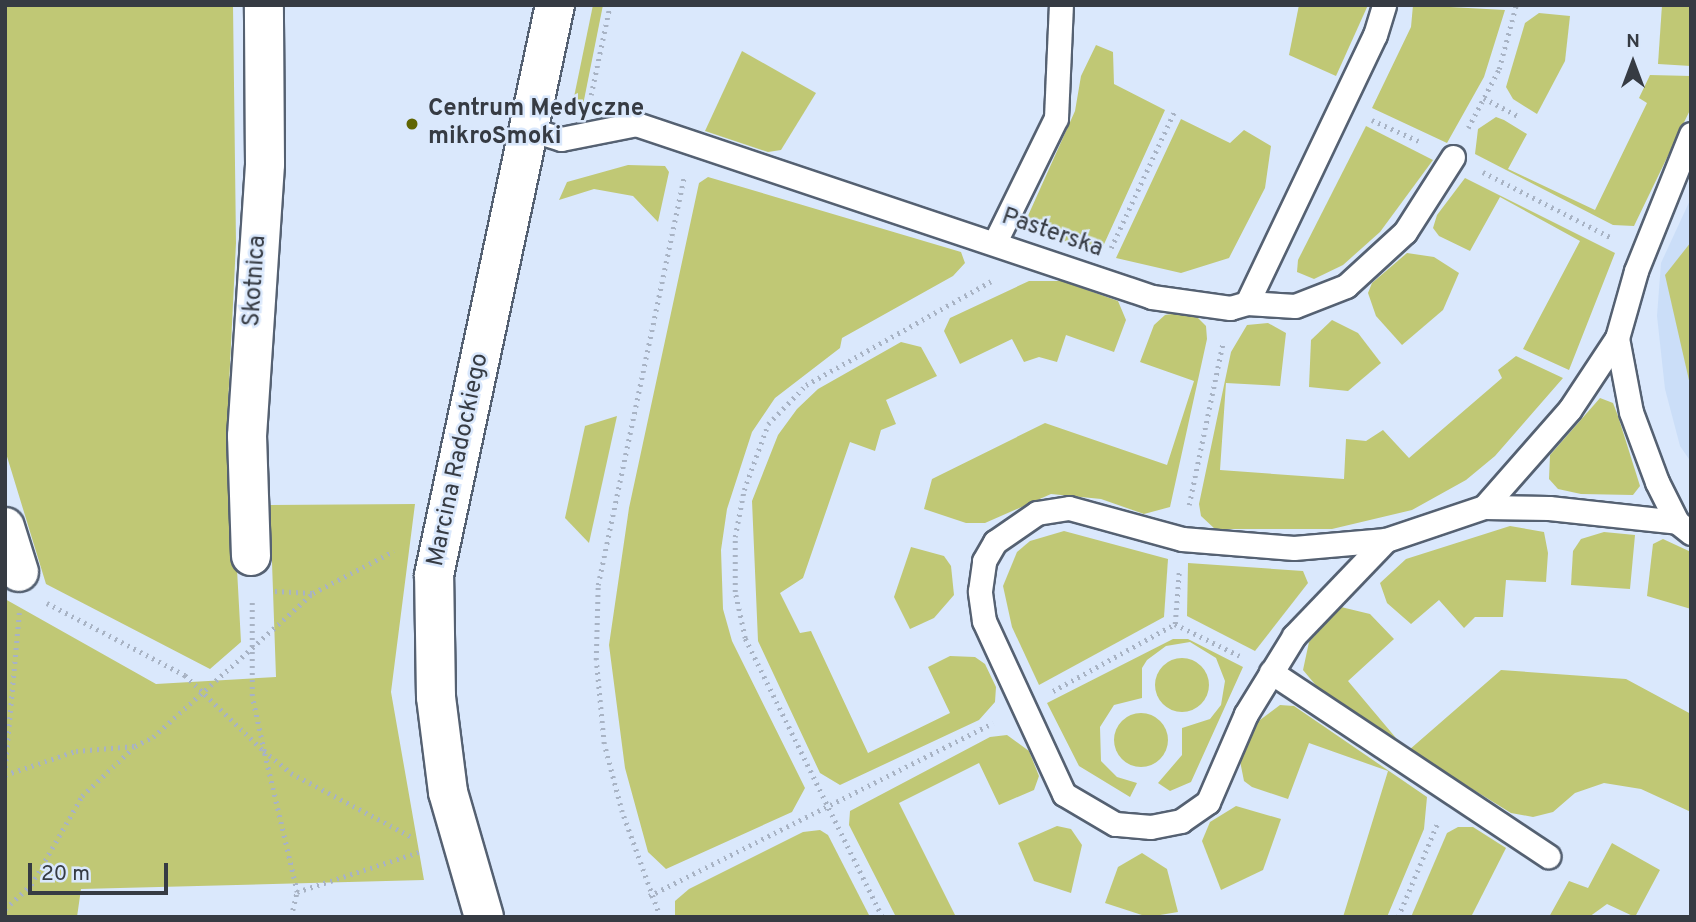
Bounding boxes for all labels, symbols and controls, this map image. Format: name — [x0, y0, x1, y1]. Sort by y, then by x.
north arrow — [1598, 28, 1668, 98]
text: N — [1626, 30, 1640, 54]
place label: Centrum Medyczne mikroSmoki — [428, 96, 644, 152]
marker: Centrum Medyczne mikroSmoki — [402, 114, 422, 134]
street label: Pasterska — [997, 203, 1107, 265]
street label: Skotnica — [238, 234, 274, 328]
street label: Marcina Radockiego — [422, 351, 496, 569]
scale bar — [32, 848, 172, 892]
text: 20 m — [41, 861, 90, 888]

